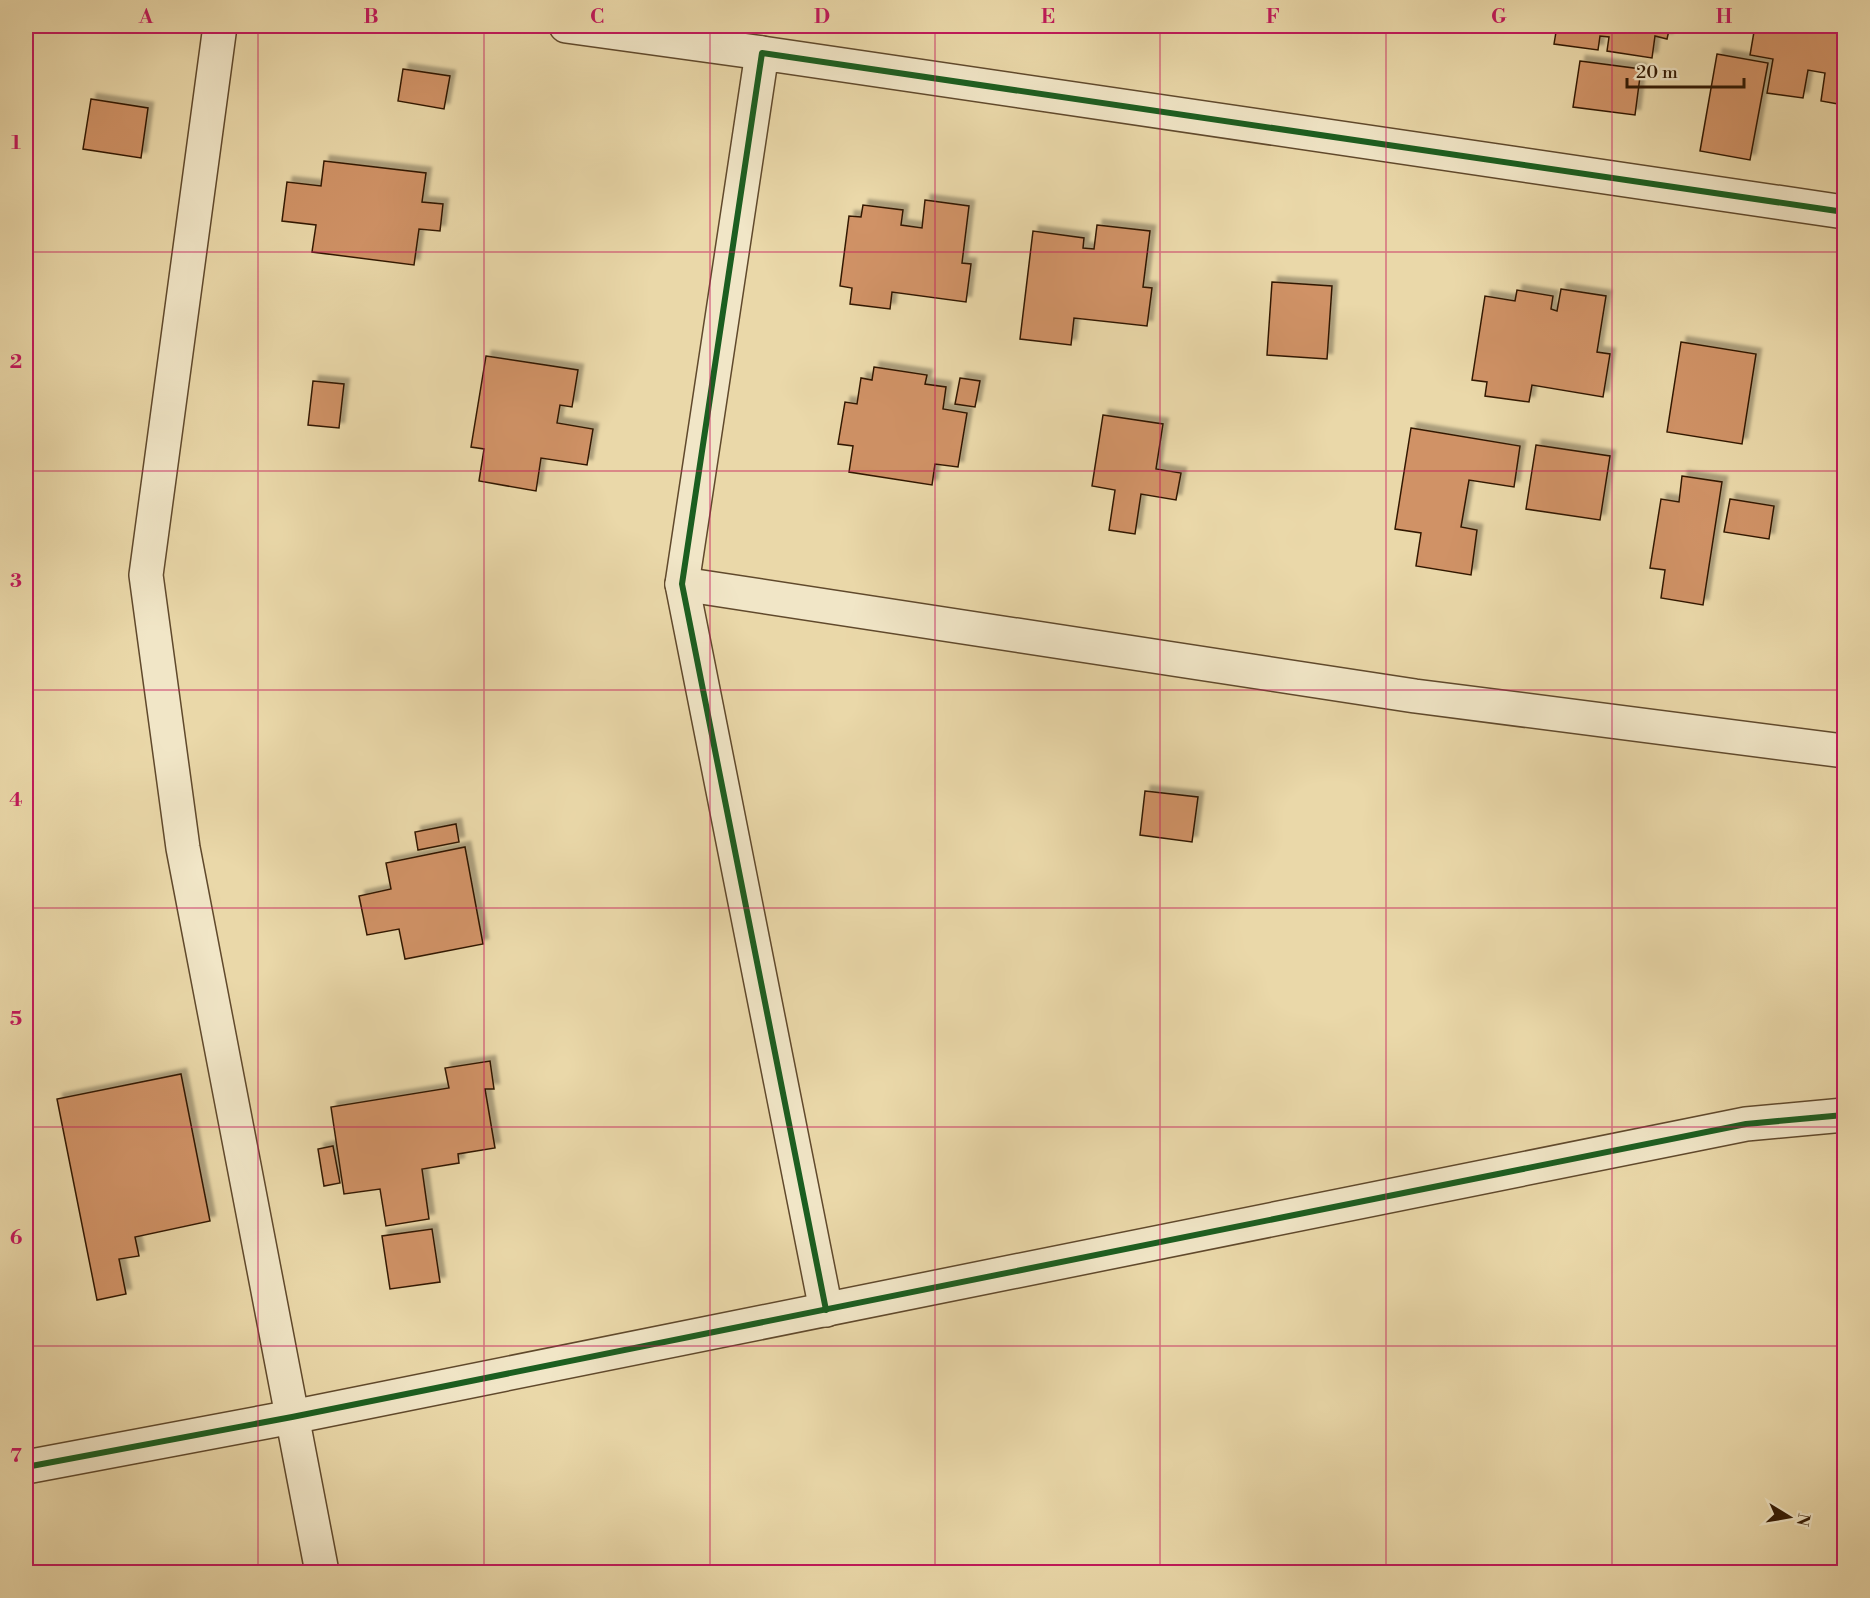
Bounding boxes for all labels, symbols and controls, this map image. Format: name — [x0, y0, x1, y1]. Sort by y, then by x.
text: A — [138, 5, 154, 30]
text: B — [363, 5, 379, 30]
text: C — [590, 5, 604, 30]
text: D — [814, 5, 830, 30]
text: E — [1041, 5, 1055, 30]
text: F — [1266, 5, 1280, 30]
text: G — [1491, 5, 1507, 30]
text: H — [1716, 5, 1733, 30]
scale bar — [1627, 51, 1744, 89]
text: 20 m — [1636, 61, 1678, 84]
text: 1 — [11, 131, 21, 156]
text: 2 — [10, 350, 22, 375]
text: 3 — [10, 569, 22, 594]
text: 4 — [9, 788, 23, 813]
text: 5 — [10, 1007, 22, 1032]
text: 6 — [10, 1226, 23, 1251]
text: 7 — [10, 1444, 22, 1469]
north arrow — [1759, 1487, 1819, 1547]
text: N — [1792, 1512, 1814, 1528]

